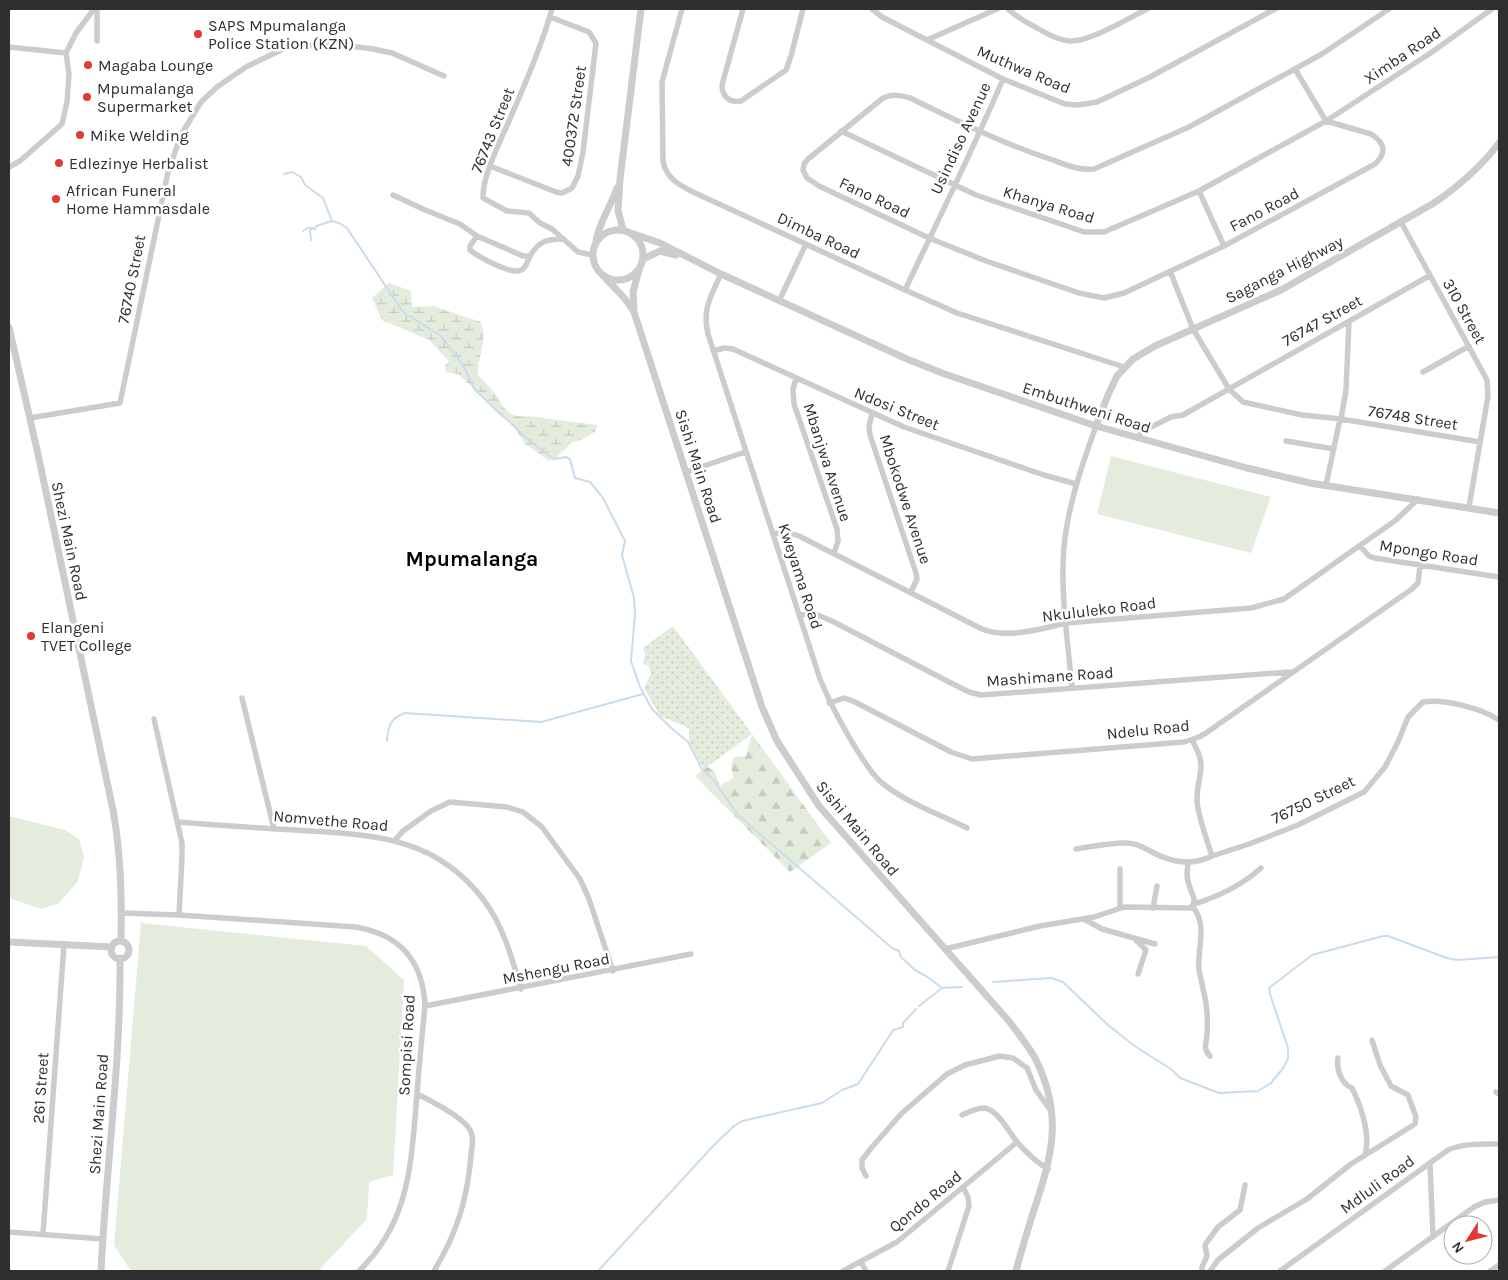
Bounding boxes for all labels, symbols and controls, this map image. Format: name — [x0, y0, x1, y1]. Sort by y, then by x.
place label: SAPS Mpumalanga Police Station (KZN) — [208, 16, 354, 53]
street label: Ximba Road — [1360, 23, 1444, 88]
marker: SAPS Mpumalanga Police Station (KZN) — [192, 28, 204, 40]
street label: Muthwa Road — [974, 41, 1074, 98]
place label: Magaba Lounge — [98, 56, 213, 75]
marker: Magaba Lounge — [82, 59, 94, 71]
street label: 400372 Street — [557, 64, 590, 168]
place label: Mpumalanga Supermarket — [97, 79, 194, 116]
street label: Usindiso Avenue — [926, 79, 995, 197]
street label: 76743 Street — [467, 85, 518, 176]
marker: Mpumalanga Supermarket — [81, 91, 93, 103]
place label: Mike Welding — [90, 126, 189, 145]
marker: Mike Welding — [74, 129, 86, 141]
place label: Edlezinye Herbalist — [69, 154, 208, 173]
marker: Edlezinye Herbalist — [53, 157, 65, 169]
street label: Fano Road — [836, 173, 913, 222]
place label: African Funeral Home Hammasdale — [66, 181, 210, 218]
street label: Khanya Road — [1001, 182, 1097, 227]
street label: Fano Road — [1226, 183, 1302, 236]
marker: African Funeral Home Hammasdale — [50, 193, 62, 205]
street label: Dimba Road — [774, 208, 863, 263]
street label: Saganga Highway — [1222, 231, 1347, 307]
street label: 76740 Street — [114, 233, 149, 325]
street label: 310 Street — [1439, 275, 1490, 347]
street label: 76747 Street — [1279, 291, 1365, 350]
street label: Embuthweni Road — [1020, 378, 1153, 437]
street label: Ndosi Street — [851, 383, 942, 434]
street label: Mbanjwa Avenue — [799, 401, 856, 524]
street label: 76748 Street — [1367, 401, 1459, 434]
street label: Sishi Main Road — [671, 407, 726, 525]
street label: Mbokodwe Avenue — [876, 432, 935, 566]
street label: Shezi Main Road — [48, 480, 91, 602]
street label: Kweyama Road — [774, 521, 827, 631]
street label: Mpongo Road — [1378, 535, 1480, 570]
district label: Mpumalanga — [406, 547, 538, 571]
street label: Nkululeko Road — [1041, 593, 1157, 626]
place label: Elangeni TVET College — [41, 618, 132, 655]
marker: Elangeni TVET College — [25, 630, 37, 642]
street label: Mashimane Road — [986, 663, 1114, 690]
street label: Ndelu Road — [1106, 716, 1191, 743]
street label: 76750 Street — [1268, 771, 1358, 828]
street label: Sishi Main Road — [812, 777, 903, 880]
street label: Nomvethe Road — [273, 806, 389, 835]
street label: Mshengu Road — [501, 949, 611, 988]
street label: Sompisi Road — [394, 994, 419, 1096]
street label: 261 Street — [29, 1052, 52, 1124]
street label: Shezi Main Road — [85, 1053, 112, 1175]
street label: Mdluli Road — [1336, 1151, 1418, 1218]
street label: Qondo Road — [885, 1166, 965, 1236]
north arrow — [1443, 1215, 1493, 1265]
text: N — [1448, 1238, 1468, 1256]

